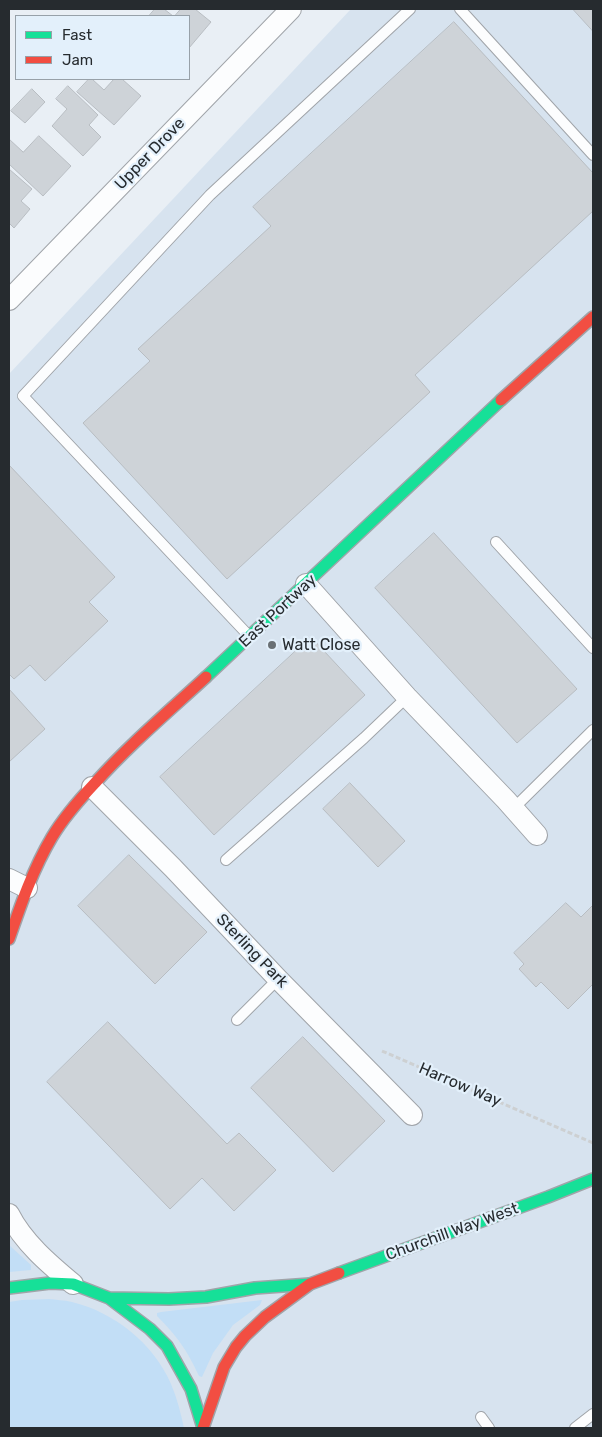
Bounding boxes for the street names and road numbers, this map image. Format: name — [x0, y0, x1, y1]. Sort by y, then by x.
street label: Upper Drove — [111, 114, 189, 194]
street label: East Portway — [235, 570, 321, 652]
street label: Sterling Park — [212, 910, 292, 992]
street label: Harrow Way — [416, 1059, 504, 1111]
street label: Churchill Way West — [383, 1199, 521, 1265]

